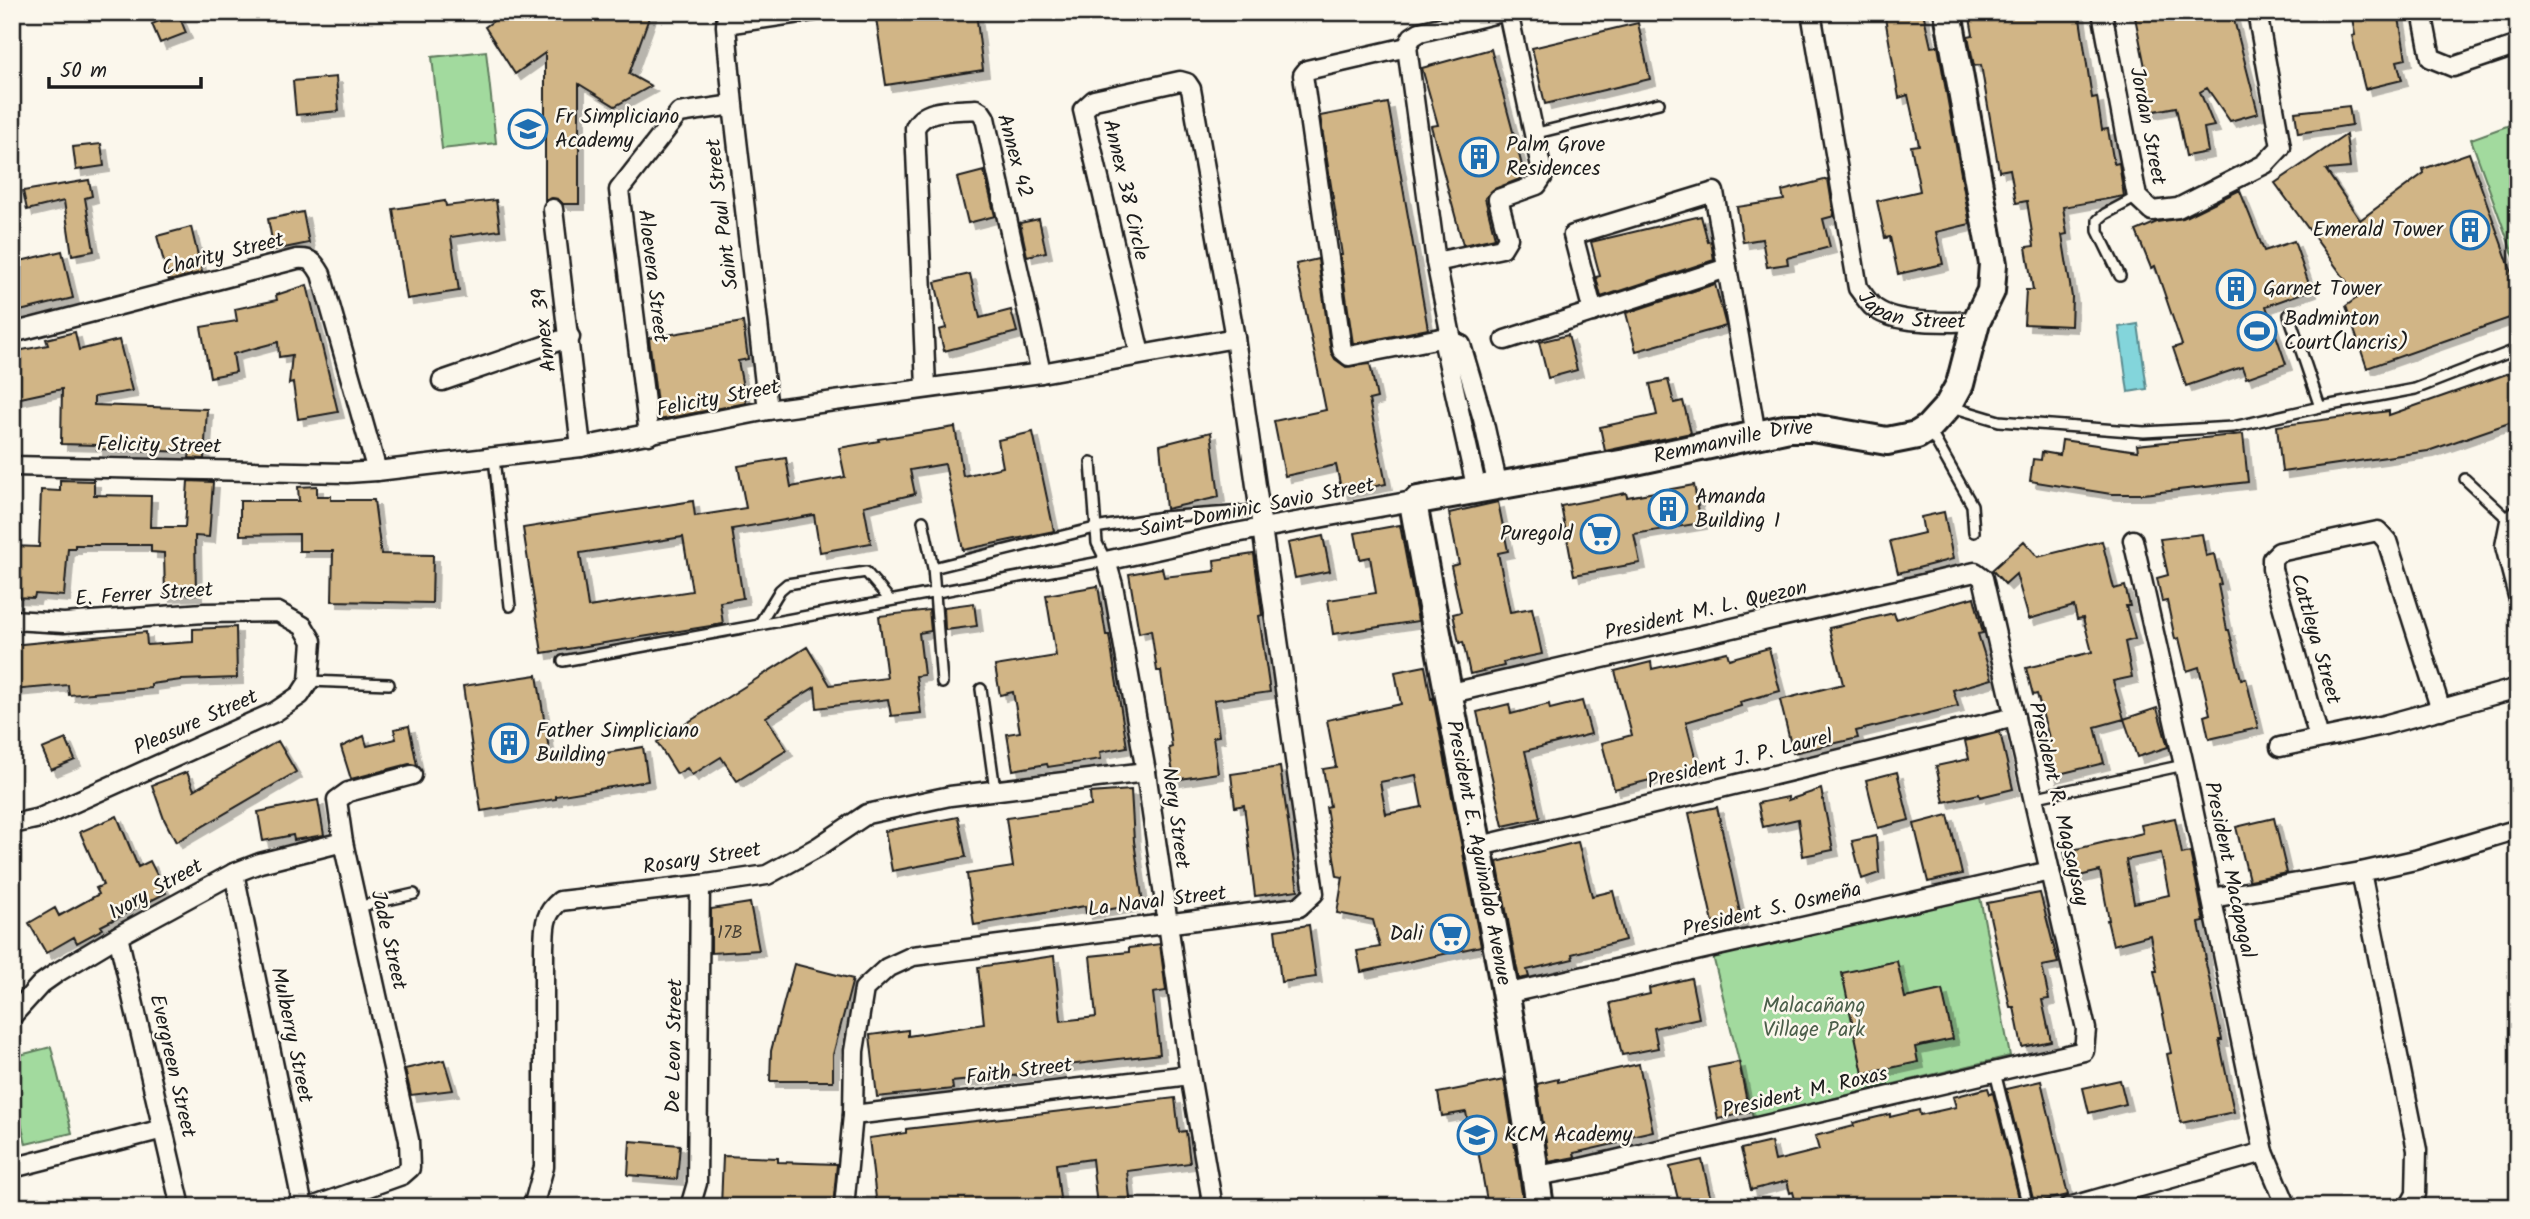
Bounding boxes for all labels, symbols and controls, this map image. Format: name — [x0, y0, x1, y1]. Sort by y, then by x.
scale bar — [49, 46, 201, 90]
text: 50 m — [60, 55, 107, 88]
street label: Jordan Street — [2119, 64, 2175, 189]
place label: Fr Simpliciano Academy — [555, 101, 679, 158]
school or university icon: Fr Simpliciano Academy — [507, 108, 549, 150]
street label: Annex 42 — [987, 110, 1041, 202]
street label: Annex 38 Circle — [1093, 116, 1157, 264]
place label: Palm Grove Residences — [1506, 129, 1606, 186]
street label: Saint Paul Street — [697, 136, 749, 291]
building icon: Palm Grove Residences — [1458, 136, 1500, 178]
street label: Aloevera Street — [627, 208, 677, 345]
building icon: Emerald Tower — [2449, 209, 2491, 251]
place label: Emerald Tower — [2312, 214, 2444, 247]
street label: Charity Street — [158, 224, 289, 286]
building icon: Garnet Tower — [2215, 268, 2257, 310]
place label: Garnet Tower — [2263, 273, 2382, 306]
street label: Japan Street — [1849, 284, 1966, 338]
street label: Annex 39 — [523, 286, 567, 374]
place label: Badminton Court(lancris) — [2284, 303, 2408, 360]
sports icon: Badminton Court(lancris) — [2236, 310, 2278, 352]
street label: Felicity Street — [654, 371, 783, 427]
street label: Remmanville Drive — [1650, 412, 1813, 473]
street label: Felicity Street — [96, 428, 222, 464]
street label: Saint Dominic Savio Street — [1137, 469, 1378, 547]
place label: Amanda Building 1 — [1695, 481, 1780, 538]
building icon: Amanda Building 1 — [1647, 488, 1689, 530]
supermarket icon: Puregold — [1579, 513, 1621, 555]
place label: Puregold — [1500, 518, 1574, 551]
street label: Cattleya Street — [2281, 570, 2350, 709]
street label: President M. L. Quezon — [1601, 572, 1811, 650]
street label: E. Ferrer Street — [74, 574, 215, 616]
street label: Pleasure Street — [129, 681, 264, 765]
street label: President R. Magsaysay — [2018, 699, 2098, 910]
place label: Father Simpliciano Building — [536, 715, 699, 772]
street label: President E. Aguinaldo Avenue — [1436, 718, 1520, 989]
street label: President J. P. Laurel — [1644, 721, 1836, 799]
building icon: Father Simpliciano Building — [488, 722, 530, 764]
street label: Nery Street — [1152, 765, 1199, 872]
street label: President Macapagal — [2194, 779, 2264, 961]
street label: Rosary Street — [641, 833, 764, 885]
street label: Ivory Street — [103, 850, 210, 929]
street label: President S. Osmeña — [1679, 873, 1865, 947]
street label: La Naval Street — [1086, 877, 1229, 927]
street label: Jade Street — [361, 887, 416, 994]
supermarket icon: Dali — [1429, 913, 1471, 955]
place label: Dali — [1389, 918, 1424, 951]
house number: 17B — [717, 919, 743, 948]
street label: Mulberry Street — [261, 964, 322, 1107]
street label: De Leon Street — [657, 977, 693, 1114]
park label: Malacañang Village Park — [1763, 990, 1865, 1047]
street label: Evergreen Street — [139, 991, 205, 1142]
street label: Faith Street — [964, 1049, 1075, 1095]
street label: President M. Roxas — [1719, 1058, 1891, 1128]
school or university icon: KCM Academy — [1456, 1114, 1498, 1156]
place label: KCM Academy — [1504, 1119, 1633, 1152]

